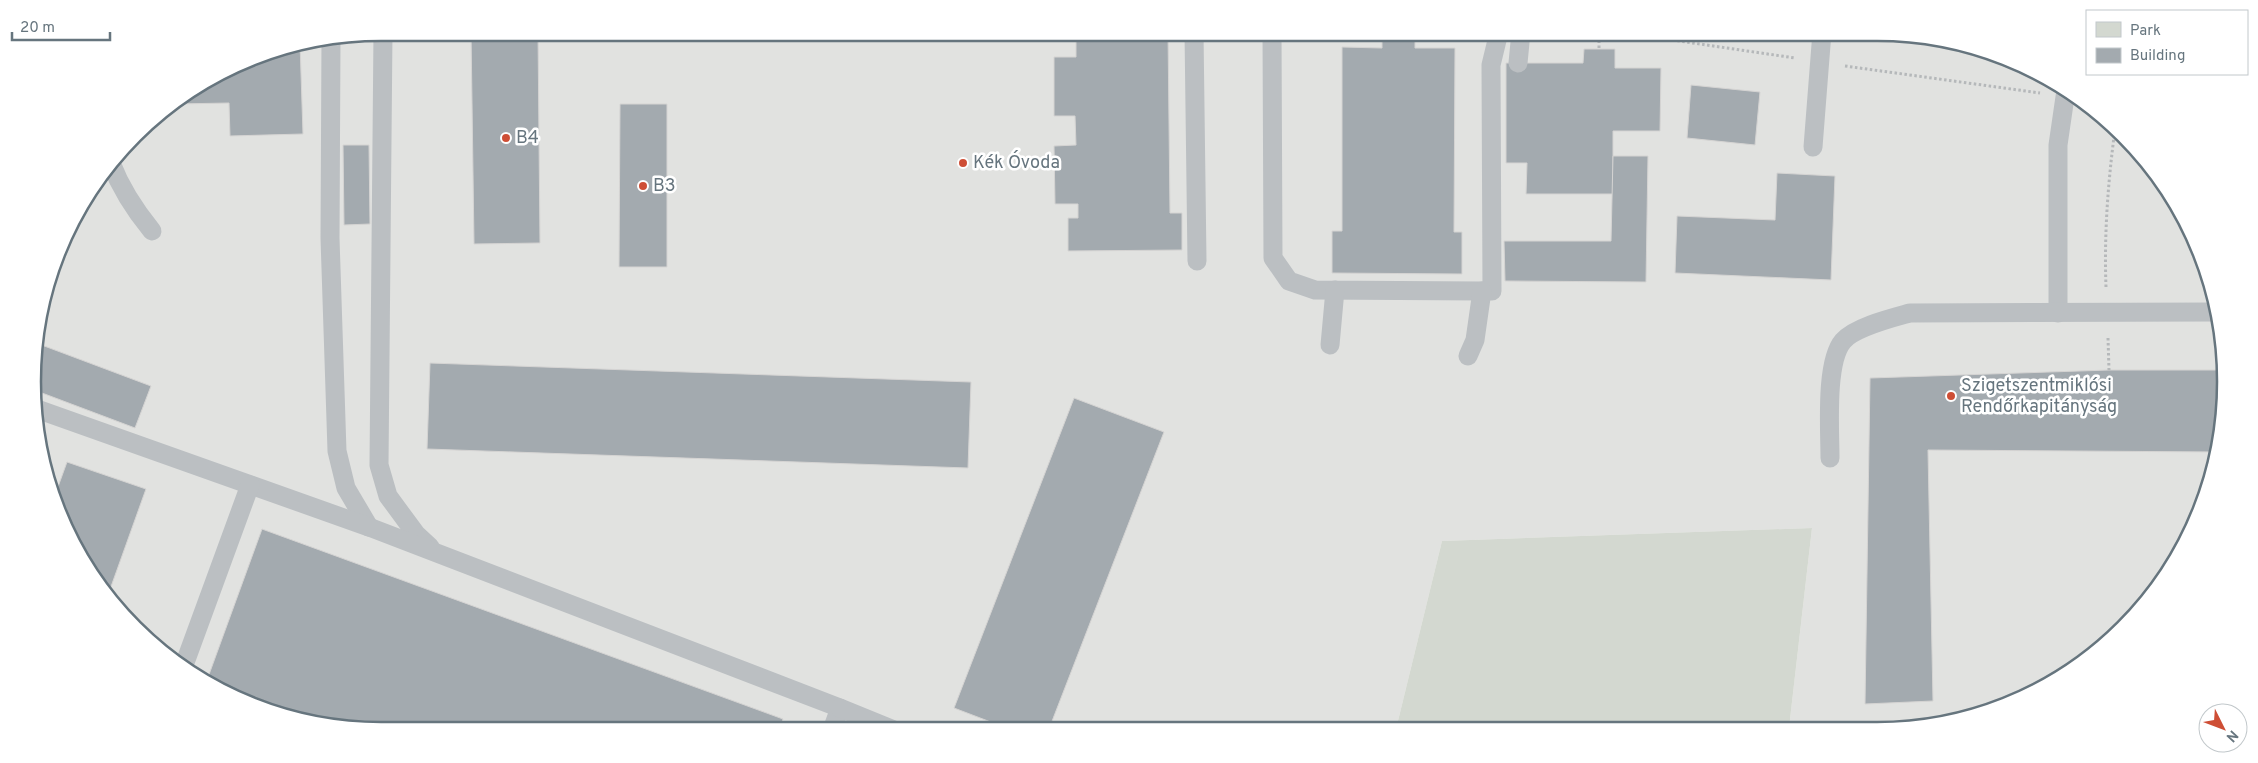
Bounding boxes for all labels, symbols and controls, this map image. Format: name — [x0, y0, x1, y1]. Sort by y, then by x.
scale bar — [12, 10, 110, 42]
legend — [2086, 10, 2248, 75]
text: 20 m — [20, 19, 55, 38]
text: Park — [2130, 22, 2161, 41]
text: Building — [2130, 47, 2185, 66]
place label: B4 — [516, 127, 539, 150]
marker: B4 — [500, 132, 512, 144]
place label: Kék Óvoda — [973, 150, 1060, 175]
marker: Kék Óvoda — [957, 157, 969, 169]
place label: B3 — [653, 175, 676, 198]
marker: B3 — [637, 180, 649, 192]
place label: Szigetszentmiklósi Rendőrkapitányság — [1961, 375, 2117, 419]
marker: Szigetszentmiklósi Rendőrkapitányság — [1945, 390, 1957, 402]
north arrow — [2198, 703, 2248, 753]
text: N — [2222, 726, 2241, 745]

